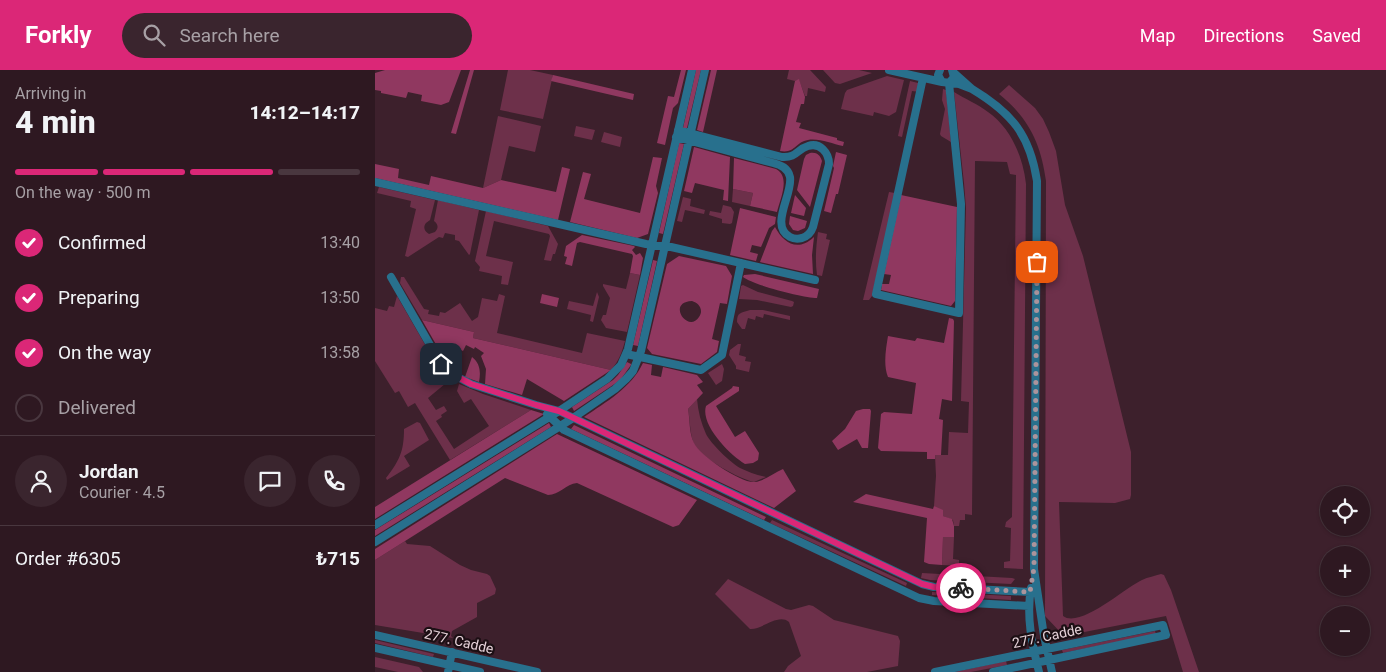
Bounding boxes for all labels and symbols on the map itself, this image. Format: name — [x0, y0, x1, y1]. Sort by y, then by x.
pin — [1016, 241, 1058, 283]
pin — [420, 343, 462, 385]
courier — [936, 563, 986, 613]
street label: 277. Cadde — [1011, 621, 1083, 651]
street label: 277. Cadde — [423, 625, 495, 657]

